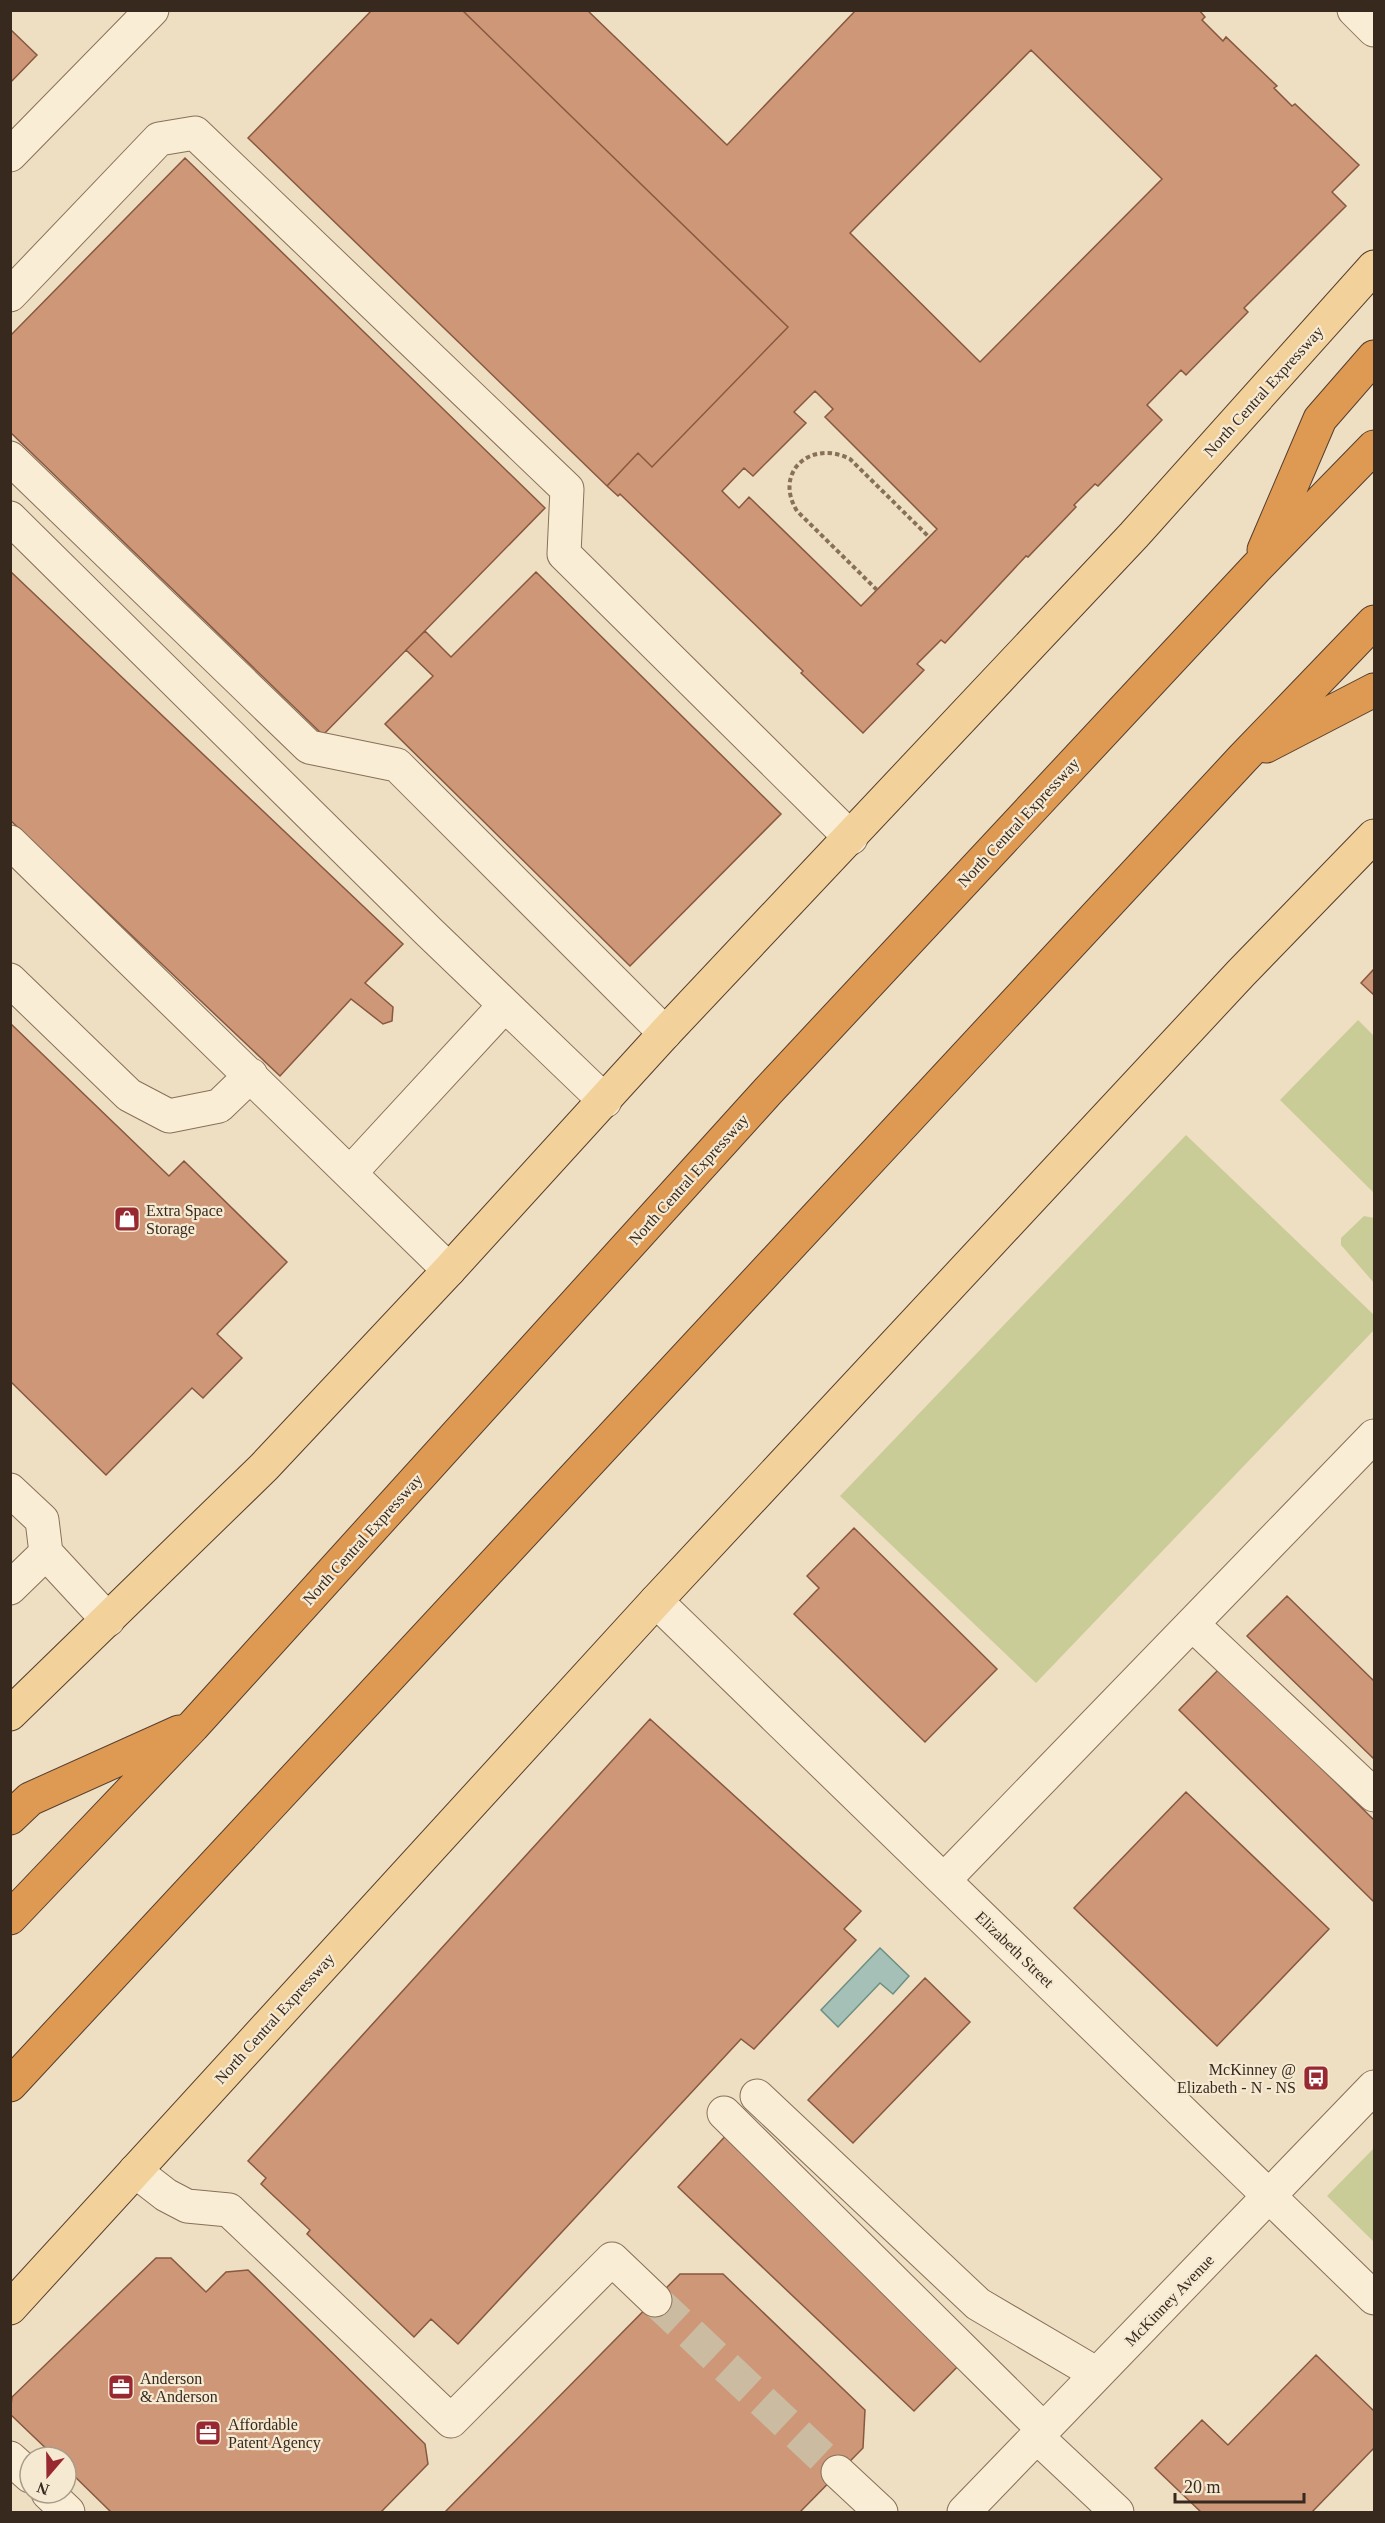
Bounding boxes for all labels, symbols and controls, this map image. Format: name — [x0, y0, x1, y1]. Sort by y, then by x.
street label: North Central Expressway — [1200, 323, 1327, 461]
street label: North Central Expressway — [954, 754, 1083, 891]
street label: North Central Expressway — [625, 1111, 752, 1249]
place label: Extra Space Storage — [146, 1202, 223, 1238]
shop icon: Extra Space Storage — [112, 1204, 142, 1234]
street label: North Central Expressway — [299, 1471, 426, 1609]
street label: Elizabeth Street — [972, 1908, 1058, 1991]
street label: North Central Expressway — [211, 1950, 338, 2088]
place label: McKinney @ Elizabeth - N - NS — [1177, 2061, 1296, 2096]
bus stop icon: McKinney @ Elizabeth - N - NS — [1301, 2063, 1331, 2093]
street label: McKinney Avenue — [1122, 2251, 1218, 2350]
place label: Anderson & Anderson — [140, 2370, 218, 2405]
office icon: Anderson & Anderson — [106, 2372, 136, 2402]
place label: Affordable Patent Agency — [228, 2416, 321, 2452]
office icon: Affordable Patent Agency — [193, 2418, 223, 2448]
north arrow — [18, 2445, 78, 2505]
scale bar — [1175, 2466, 1304, 2504]
text: 20 m — [1184, 2477, 1221, 2497]
text: N — [34, 2479, 51, 2499]

